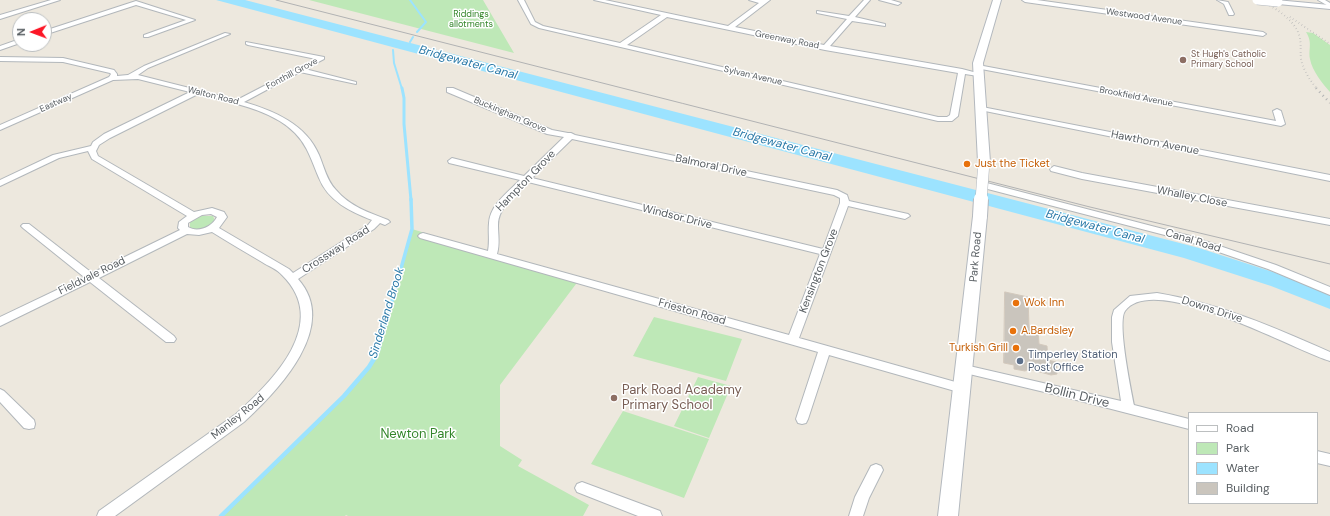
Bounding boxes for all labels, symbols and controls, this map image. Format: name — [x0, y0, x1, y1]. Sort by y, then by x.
street label: Westwood Avenue — [1105, 6, 1183, 28]
park label: Riddings allotments — [449, 10, 493, 31]
north arrow — [12, 12, 52, 52]
text: N — [14, 28, 28, 36]
street label: Greenway Road — [754, 28, 820, 52]
water label: Bridgewater Canal — [417, 43, 519, 83]
place label: St Hugh's Catholic Primary School — [1191, 50, 1266, 71]
marker: St Hugh's Catholic Primary School — [1178, 55, 1188, 65]
street label: Fonthill Grove — [264, 56, 320, 92]
street label: Sylvan Avenue — [723, 64, 783, 88]
street label: Walton Road — [186, 84, 240, 108]
street label: Brookfield Avenue — [1098, 85, 1174, 109]
street label: Eastway — [38, 91, 74, 115]
street label: Buckingham Grove — [472, 95, 548, 135]
water label: Bridgewater Canal — [731, 125, 833, 165]
street label: Hawthorn Avenue — [1110, 128, 1200, 158]
street label: Hampton Grove — [493, 148, 559, 214]
street label: Balmoral Drive — [674, 152, 748, 180]
place label: Just the Ticket — [975, 157, 1050, 171]
marker: Just the Ticket — [962, 159, 972, 169]
street label: Whalley Close — [1156, 184, 1228, 210]
street label: Windsor Drive — [641, 202, 713, 232]
water label: Bridgewater Canal — [1044, 207, 1146, 247]
street label: Crossway Road — [300, 223, 372, 277]
street label: Canal Road — [1164, 226, 1222, 256]
street label: Kensington Grove — [797, 227, 841, 315]
street label: Park Road — [967, 231, 985, 283]
street label: Fieldvale Road — [56, 254, 128, 298]
water label: Sinderland Brook — [366, 266, 408, 360]
street label: Downs Drive — [1180, 294, 1244, 326]
street label: Frieston Road — [657, 296, 727, 328]
place label: Wok Inn — [1024, 296, 1064, 310]
marker: Wok Inn — [1011, 298, 1021, 308]
place label: A.Bardsley — [1021, 324, 1074, 338]
marker: A.Bardsley — [1008, 326, 1018, 336]
place label: Turkish Grill — [949, 341, 1008, 355]
marker: Turkish Grill — [1011, 343, 1021, 353]
place label: Timperley Station Post Office — [1028, 348, 1118, 374]
marker: Timperley Station Post Office — [1015, 356, 1025, 366]
street label: Bollin Drive — [1043, 380, 1111, 412]
place label: Park Road Academy Primary School — [622, 383, 742, 414]
street label: Manley Road — [209, 392, 267, 442]
marker: Park Road Academy Primary School — [609, 393, 619, 403]
legend — [1188, 412, 1318, 504]
text: Road — [1226, 420, 1254, 436]
park label: Newton Park — [380, 427, 456, 443]
text: Park — [1226, 440, 1250, 456]
text: Water — [1226, 460, 1259, 476]
text: Building — [1226, 480, 1270, 496]

